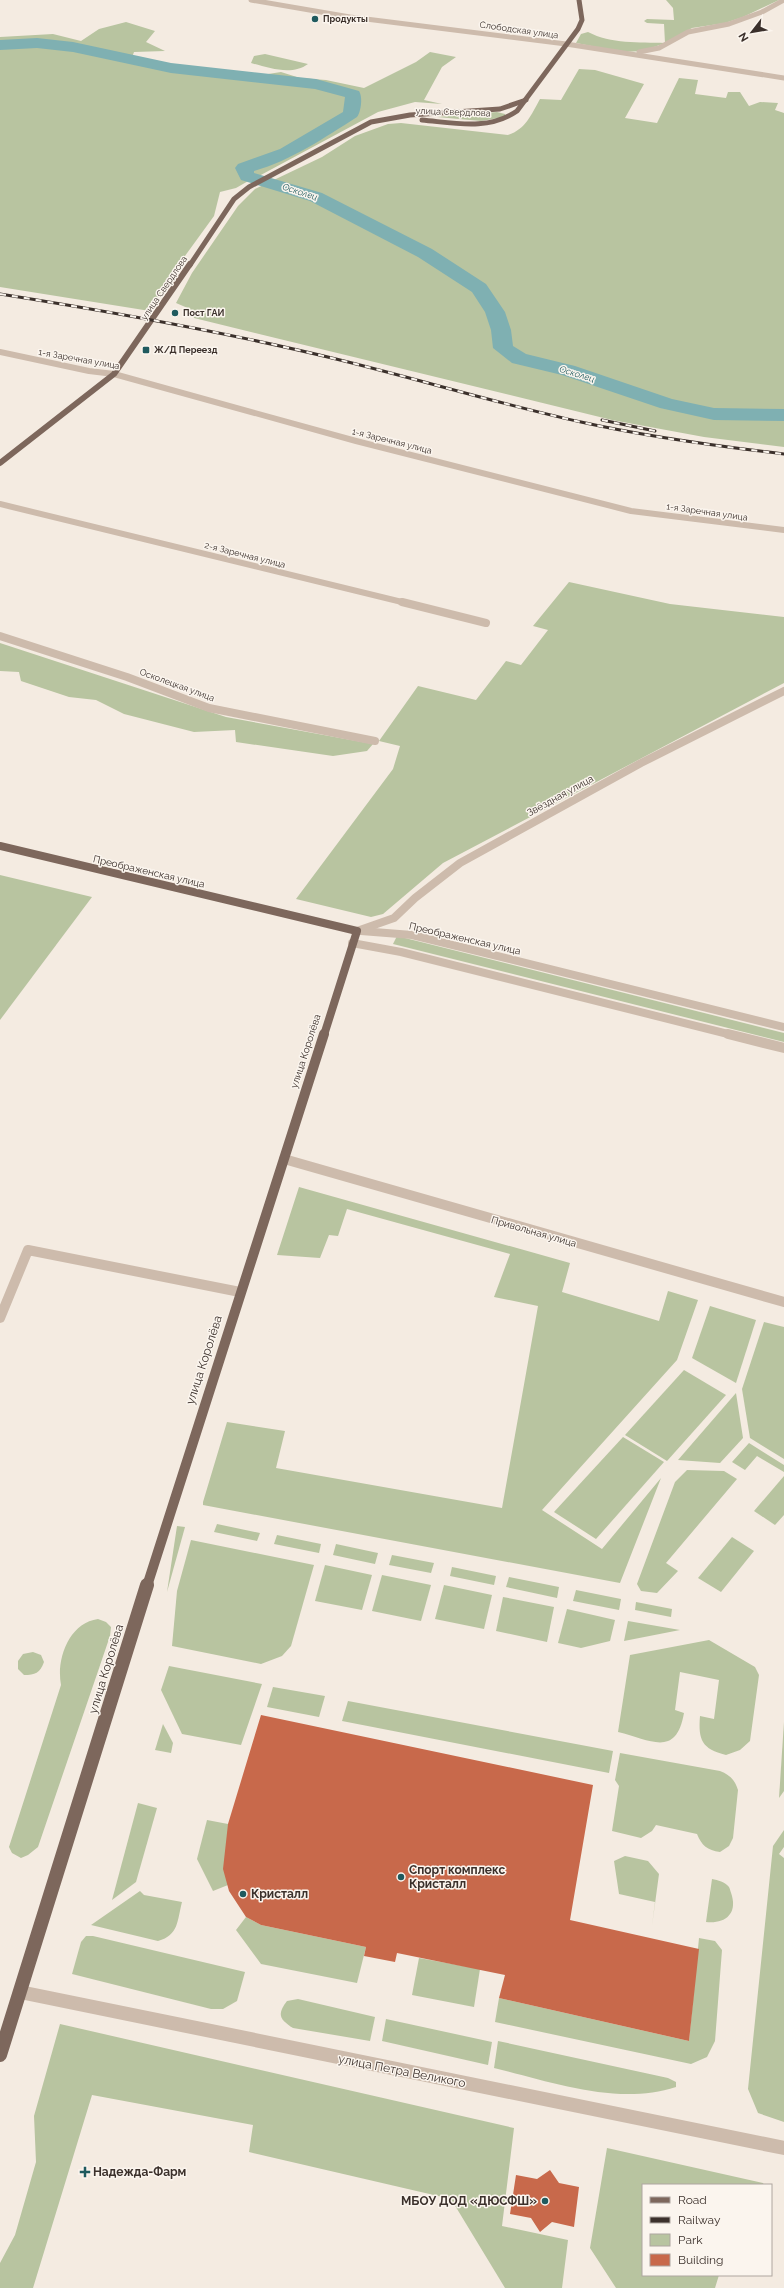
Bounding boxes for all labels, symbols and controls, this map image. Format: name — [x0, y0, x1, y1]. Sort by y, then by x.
north arrow — [732, 12, 772, 52]
marker: Продукты — [310, 14, 320, 24]
place label: Продукты — [323, 14, 368, 24]
street label: Слободская улица — [479, 20, 559, 40]
text: N — [736, 30, 752, 44]
street label: улица Свердлова — [415, 106, 491, 118]
water label: Осколец — [281, 182, 319, 202]
street label: улица Свердлова — [139, 254, 189, 322]
marker: Пост ГАИ — [170, 308, 180, 318]
place label: Пост ГАИ — [183, 308, 225, 318]
marker: Ж/Д Переезд — [141, 345, 151, 355]
place label: Ж/Д Переезд — [154, 345, 218, 355]
street label: 1-я Заречная улица — [38, 347, 120, 371]
water label: Осколец — [558, 364, 596, 384]
street label: 1-я Заречная улица — [351, 426, 433, 456]
street label: 1-я Заречная улица — [666, 501, 748, 523]
street label: 2-я Заречная улица — [203, 540, 287, 570]
street label: Осколецкая улица — [138, 667, 216, 703]
street label: Звёздная улица — [525, 773, 595, 818]
street label: Преображенская улица — [92, 853, 206, 890]
street label: Преображенская улица — [408, 920, 522, 957]
street label: улица Королёва — [288, 1013, 323, 1090]
street label: Привольная улица — [490, 1214, 578, 1249]
street label: улица Королёва — [183, 1314, 225, 1406]
street label: улица Королёва — [86, 1623, 126, 1715]
place label: Спорт комплекс Кристалл — [409, 1863, 506, 1891]
marker: Спорт комплекс Кристалл — [396, 1872, 406, 1882]
place label: Кристалл — [251, 1887, 308, 1901]
marker: Кристалл — [238, 1889, 248, 1899]
street label: улица Петра Великого — [337, 2052, 467, 2090]
place label: Надежда-Фарм — [93, 2165, 187, 2179]
marker: Надежда-Фарм — [80, 2167, 90, 2177]
legend — [642, 2184, 772, 2276]
text: Road — [678, 2193, 707, 2207]
place label: МБОУ ДОД «ДЮСФШ» — [401, 2194, 537, 2208]
marker: МБОУ ДОД «ДЮСФШ» — [540, 2196, 550, 2206]
text: Railway — [678, 2213, 721, 2227]
text: Park — [678, 2233, 703, 2247]
text: Building — [678, 2253, 724, 2267]

